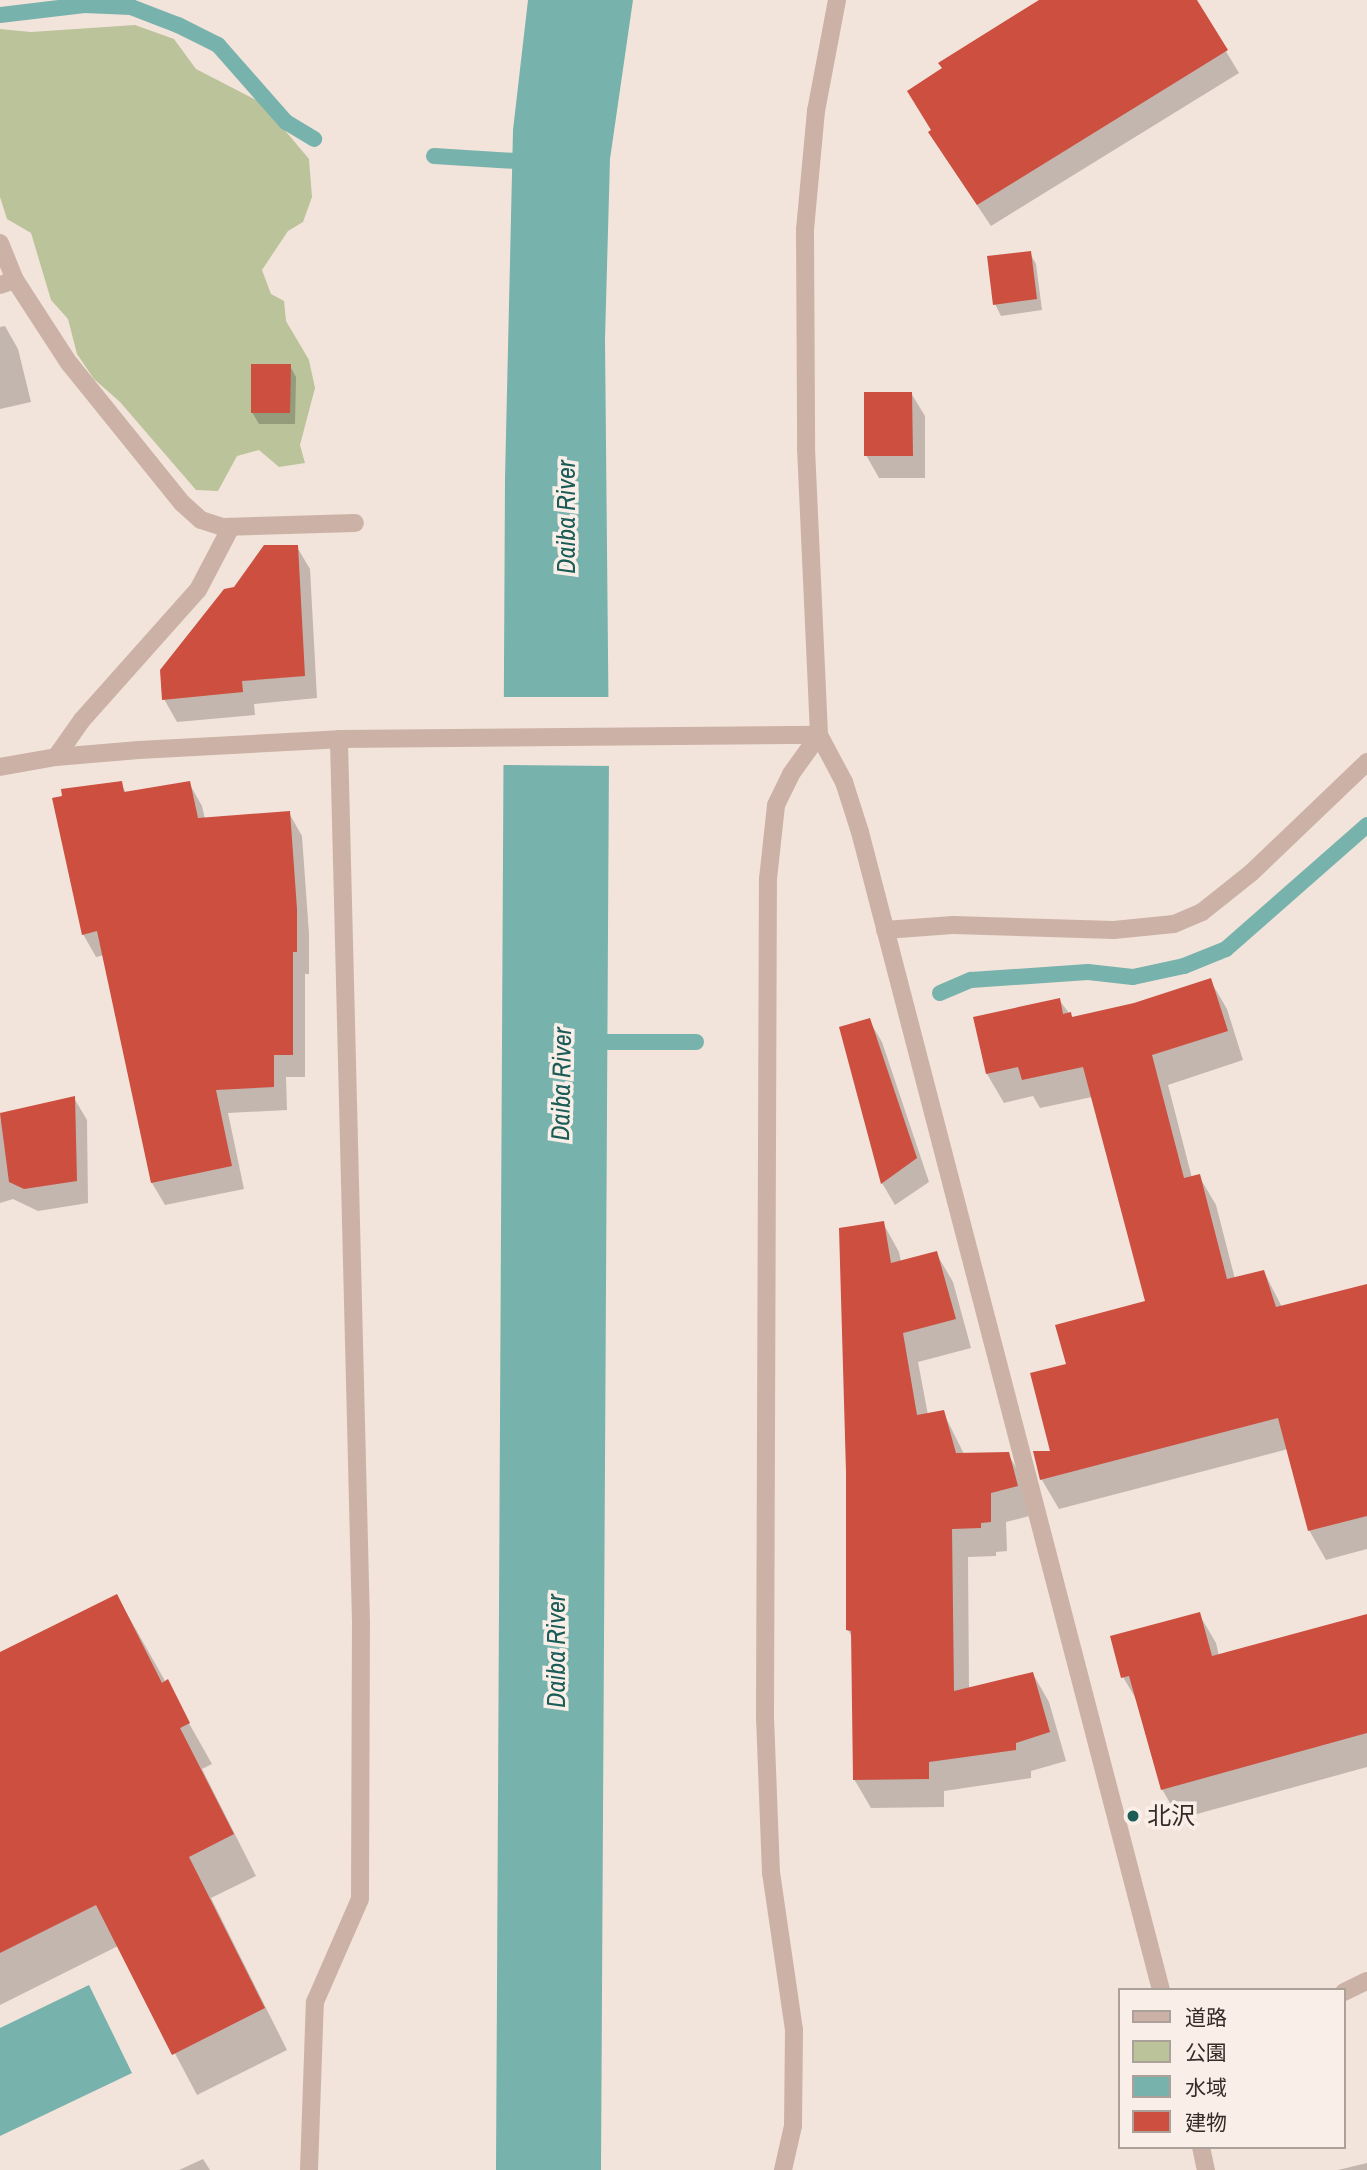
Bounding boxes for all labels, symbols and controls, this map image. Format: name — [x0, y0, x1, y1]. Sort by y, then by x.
water label: Daiba River — [550, 460, 582, 574]
water label: Daiba River — [544, 1027, 578, 1141]
water label: Daiba River — [540, 1594, 572, 1708]
place label: 北沢 — [1147, 1802, 1195, 1830]
marker: 北沢 — [1125, 1808, 1141, 1824]
legend — [1118, 1988, 1346, 2149]
text: 道路 — [1185, 2003, 1227, 2032]
text: 公園 — [1185, 2038, 1227, 2067]
text: 水域 — [1185, 2073, 1227, 2102]
text: 建物 — [1185, 2108, 1227, 2137]

